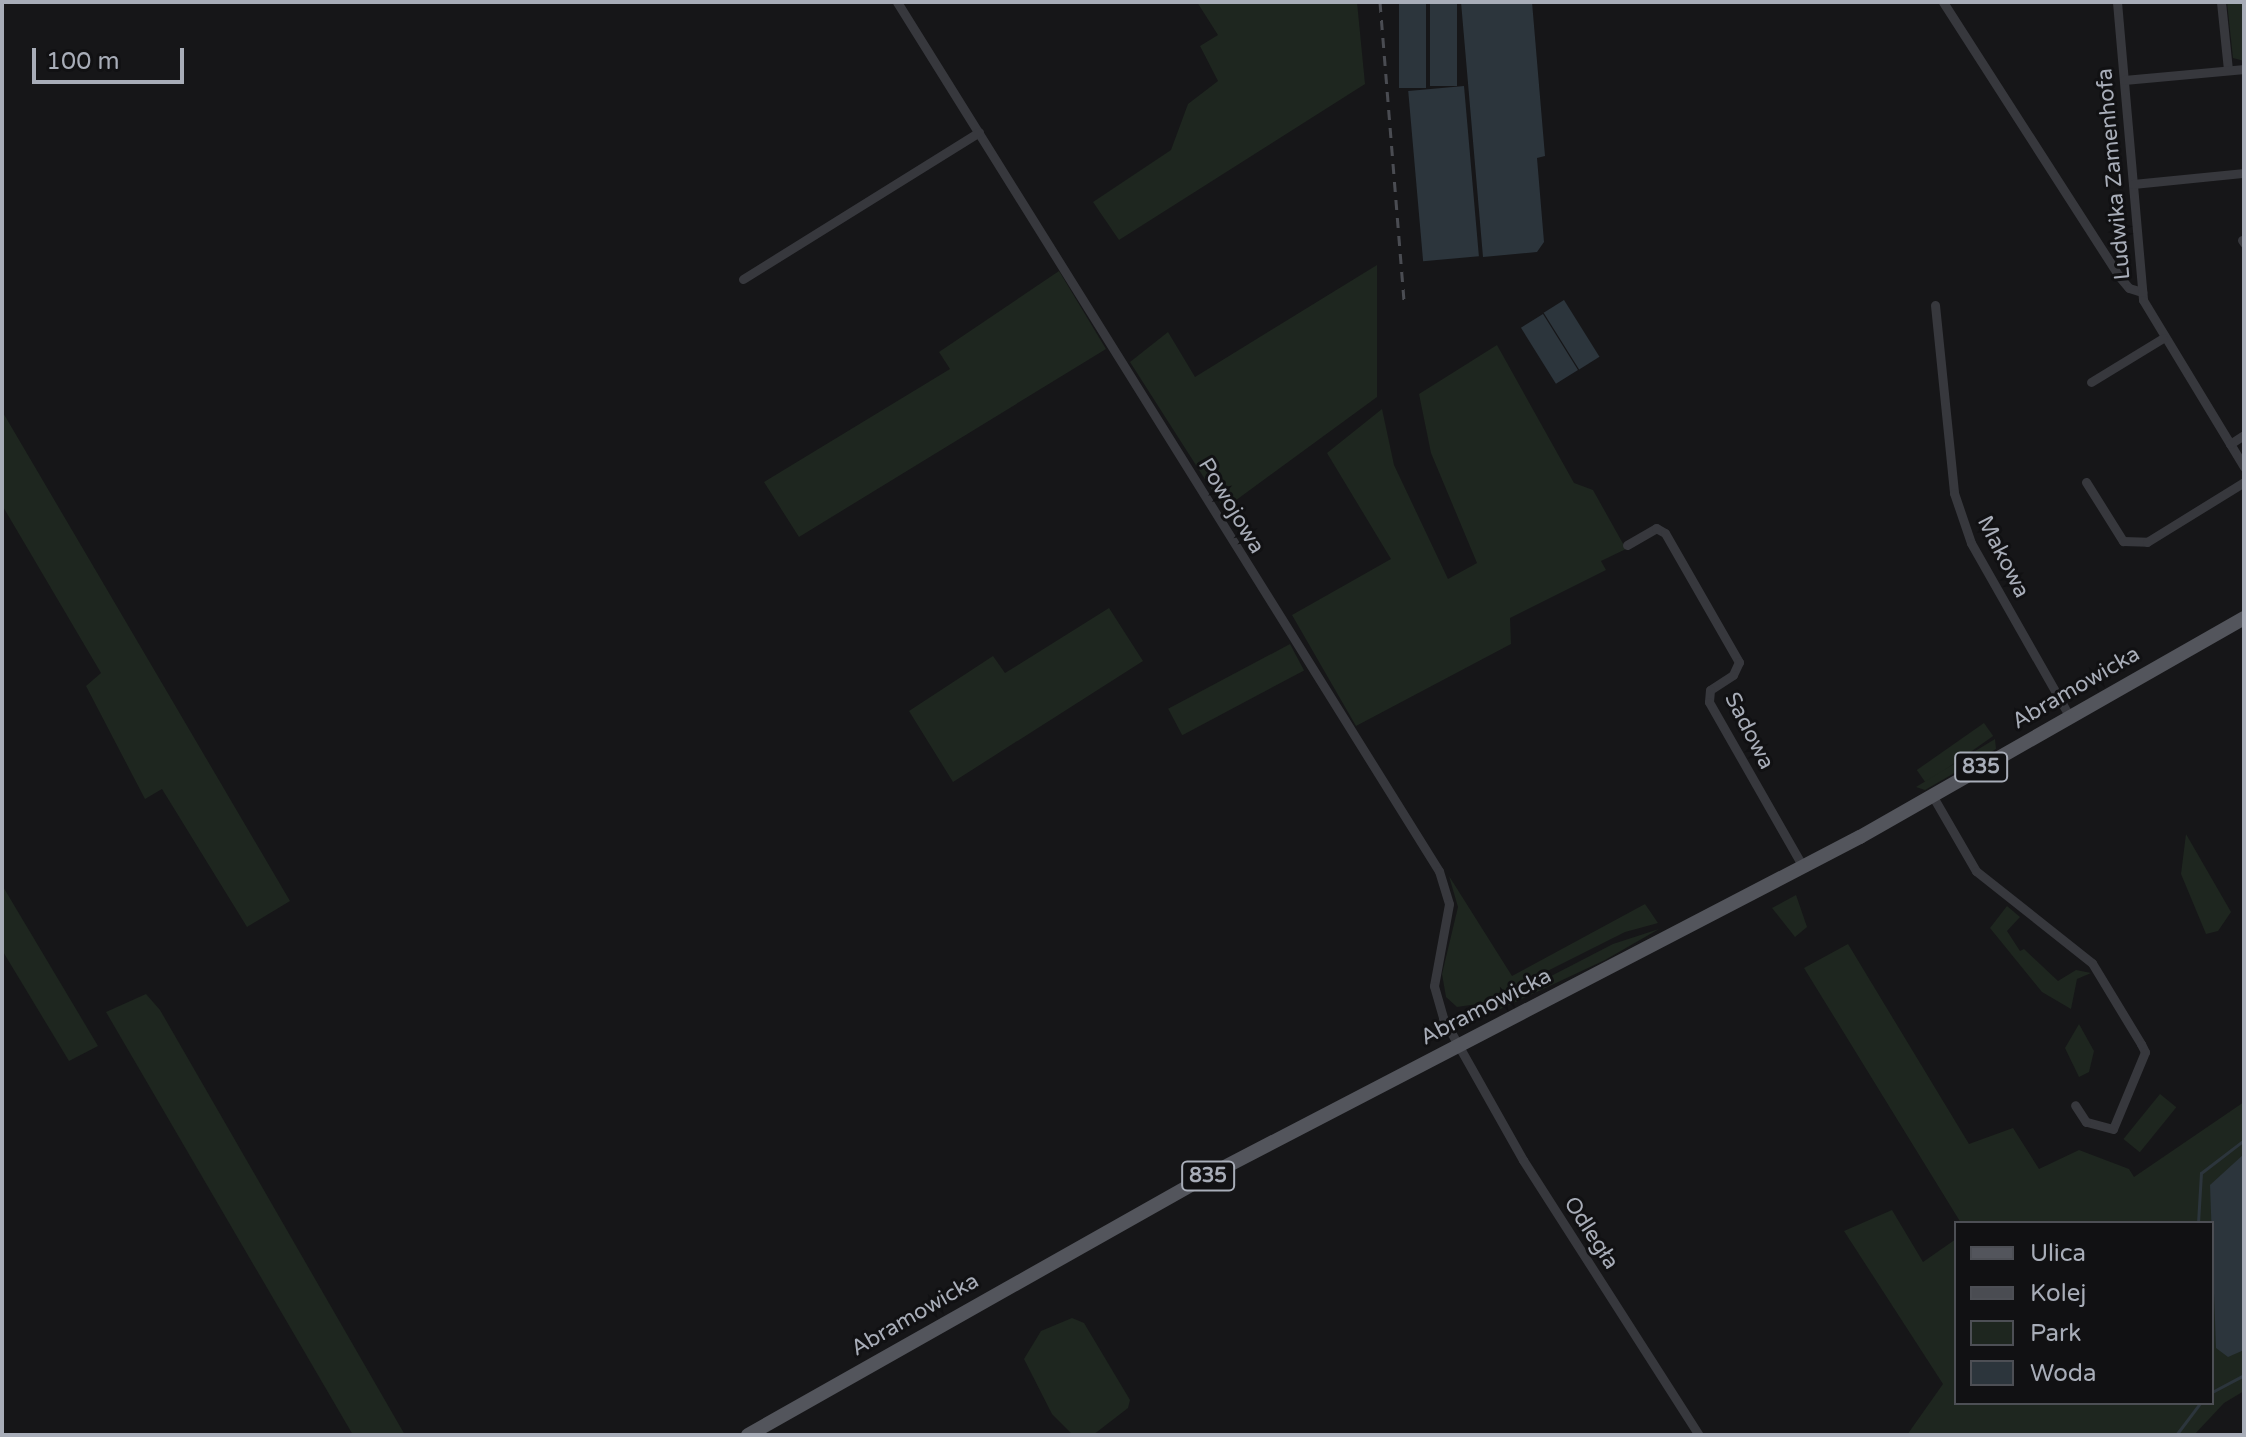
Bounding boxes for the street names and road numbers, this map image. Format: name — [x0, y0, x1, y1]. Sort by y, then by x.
street label: Ludwika Zamenhofa — [2092, 67, 2136, 281]
street label: Powojowa — [1192, 453, 1270, 559]
street label: Makowa — [1971, 512, 2035, 602]
street label: Abramowicka — [2007, 641, 2145, 735]
street label: Sadowa — [1718, 688, 1780, 774]
road number: 835 — [1953, 751, 2009, 783]
street label: Abramowicka — [1416, 963, 1556, 1051]
road number: 835 — [1180, 1160, 1236, 1192]
street label: Odległa — [1558, 1192, 1624, 1274]
street label: Abramowicka — [846, 1268, 984, 1362]

